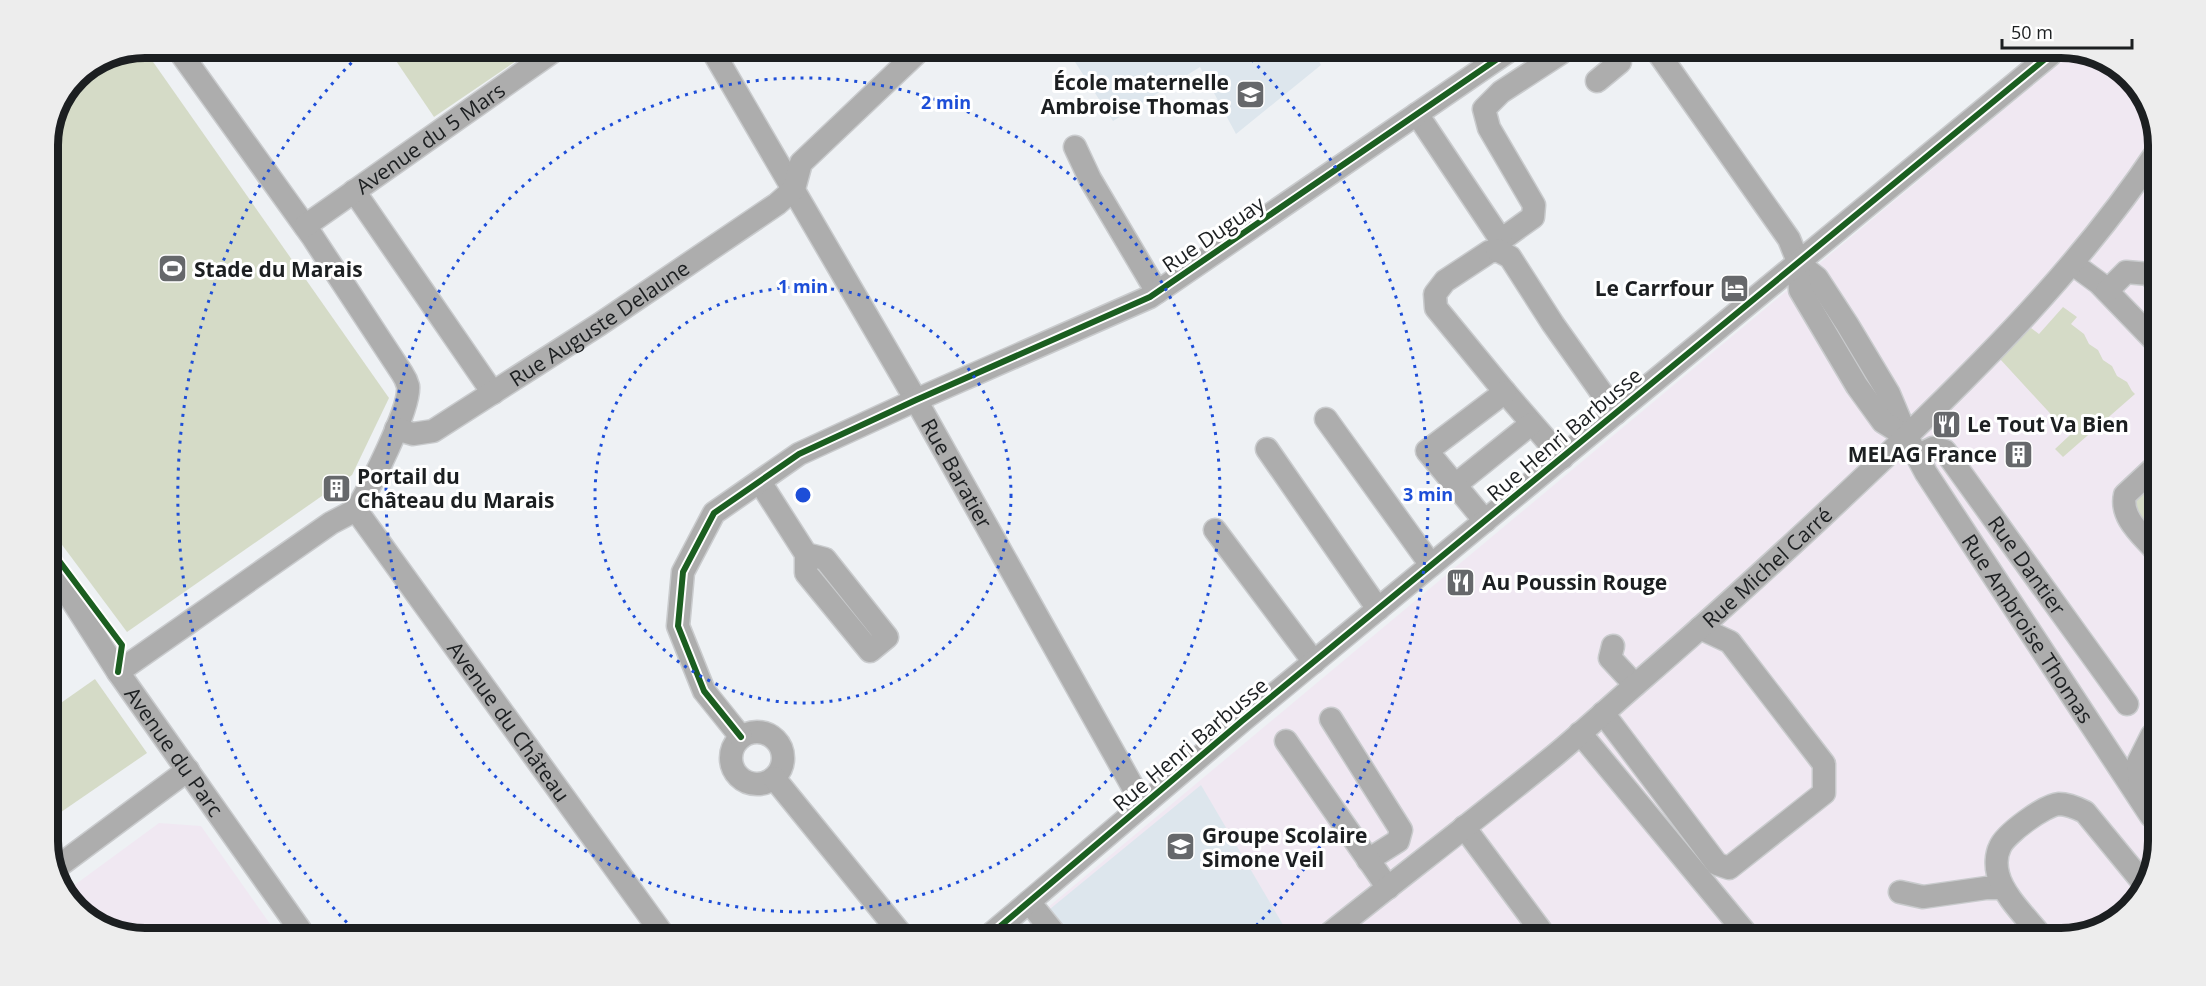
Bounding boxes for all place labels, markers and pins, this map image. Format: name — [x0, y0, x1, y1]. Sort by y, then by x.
place label: École maternelle Ambroise Thomas — [1041, 68, 1229, 120]
school or university icon: École maternelle Ambroise Thomas — [1234, 78, 1266, 110]
sports icon: Stade du Marais — [157, 253, 189, 285]
place label: Stade du Marais — [194, 255, 363, 283]
hotel icon: Le Carrfour — [1719, 272, 1751, 304]
place label: Le Carrfour — [1595, 274, 1714, 302]
restaurant icon: Le Tout Va Bien — [1930, 408, 1962, 440]
place label: Le Tout Va Bien — [1967, 410, 2129, 438]
building icon: MELAG France — [2002, 438, 2034, 470]
place label: MELAG France — [1848, 440, 1997, 468]
place label: Portail du Château du Marais — [357, 462, 554, 514]
building icon: Portail du Château du Marais — [320, 472, 352, 504]
centre of rings — [793, 485, 813, 505]
restaurant icon: Au Poussin Rouge — [1445, 566, 1477, 598]
place label: Au Poussin Rouge — [1482, 568, 1667, 596]
place label: Groupe Scolaire Simone Veil — [1202, 821, 1368, 873]
school or university icon: Groupe Scolaire Simone Veil — [1165, 831, 1197, 863]

